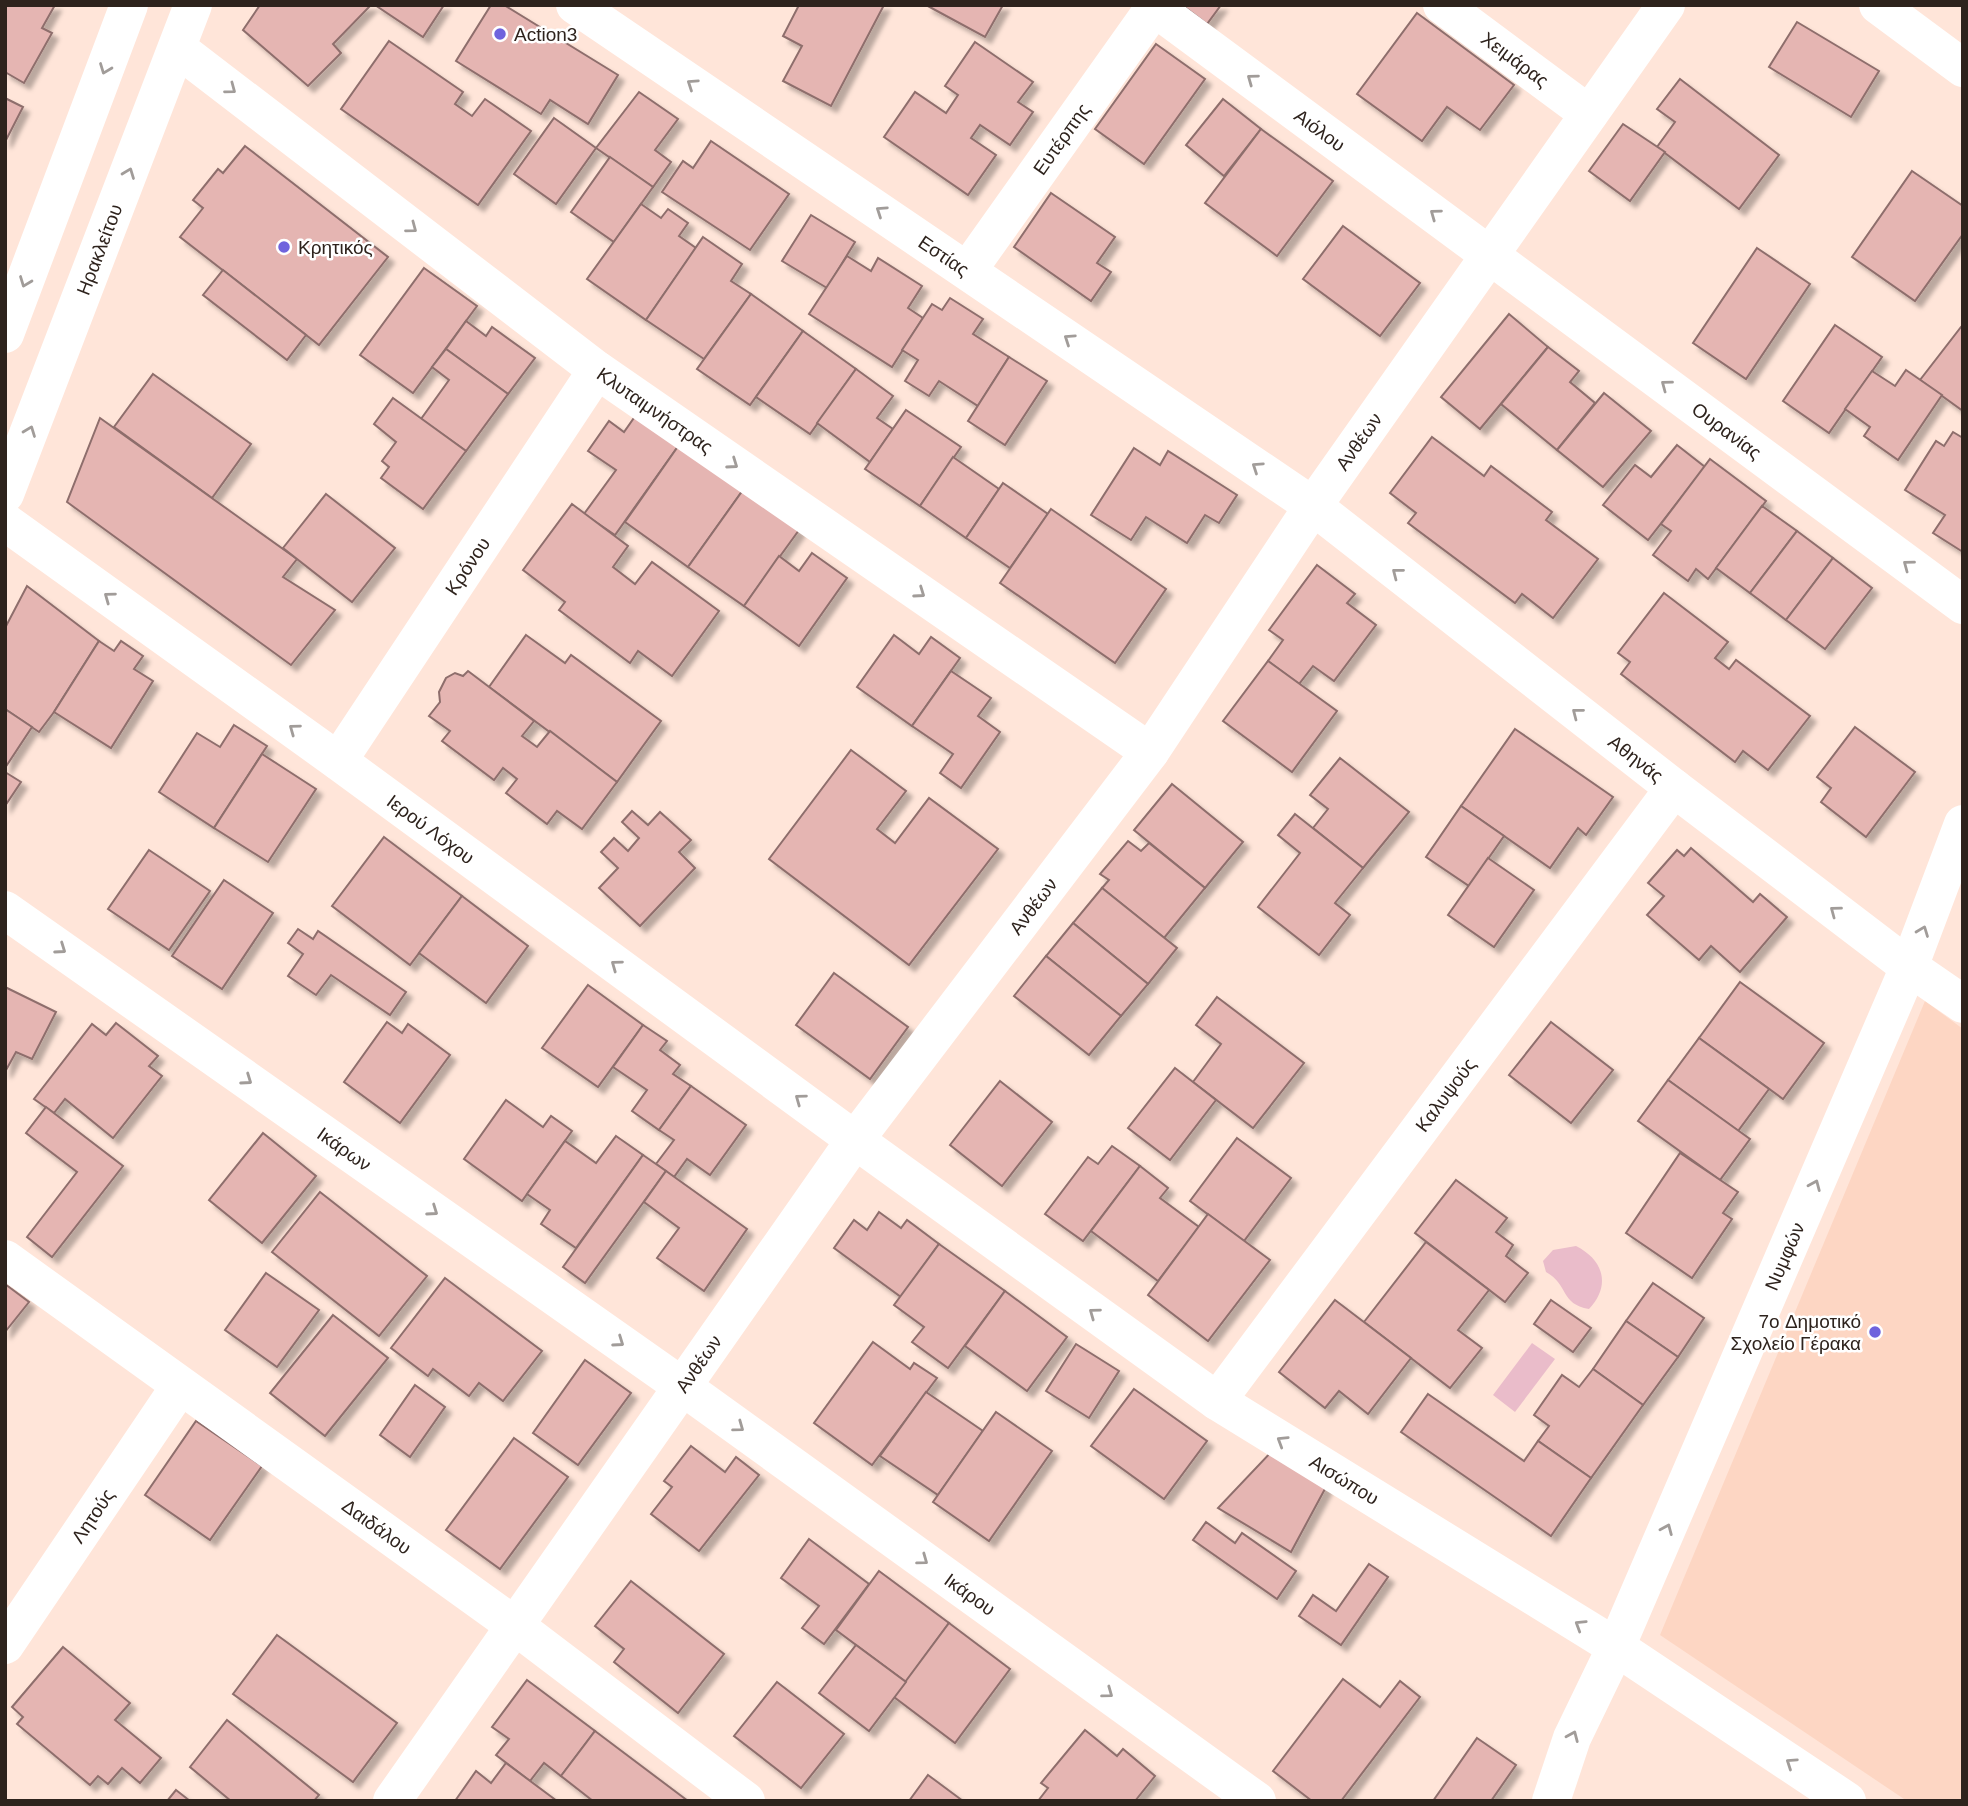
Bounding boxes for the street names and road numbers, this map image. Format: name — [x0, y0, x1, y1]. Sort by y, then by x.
street label: Χειμάρας — [1477, 28, 1553, 91]
street label: Ευτέρπης — [1029, 99, 1094, 179]
street label: Αιόλου — [1290, 105, 1349, 156]
street label: Ηρακλείτου — [73, 201, 126, 298]
street label: Εστίας — [915, 231, 973, 280]
street label: Κλυταιμνήστρας — [593, 363, 717, 458]
street label: Ουρανίας — [1688, 398, 1765, 463]
street label: Ανθέων — [1332, 409, 1386, 474]
street label: Κρόνου — [441, 533, 494, 599]
street label: Αθηνάς — [1604, 731, 1667, 787]
street label: Ιερού Λόχου — [383, 791, 478, 868]
street label: Ανθέων — [1005, 874, 1061, 939]
street label: Καλυψούς — [1411, 1054, 1480, 1136]
street label: Ικάρων — [313, 1123, 375, 1175]
street label: Νυμφών — [1761, 1219, 1809, 1294]
street label: Ανθέων — [671, 1331, 726, 1397]
street label: Αισώπου — [1306, 1451, 1383, 1509]
street label: Λητούς — [67, 1485, 118, 1547]
street label: Δαιδάλου — [338, 1495, 415, 1559]
street label: Ικάρου — [940, 1569, 999, 1620]

